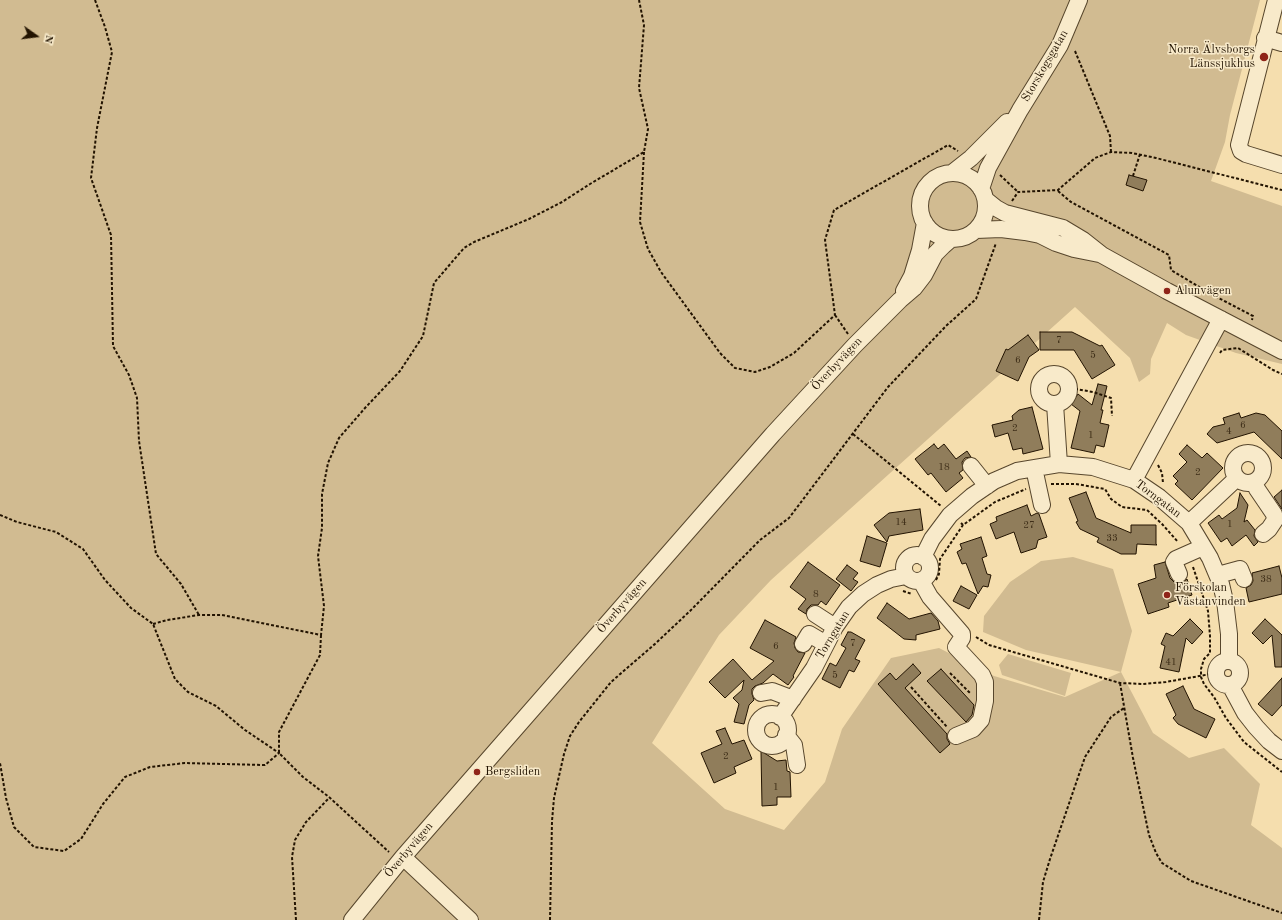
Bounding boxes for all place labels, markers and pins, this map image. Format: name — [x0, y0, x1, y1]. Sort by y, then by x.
place label: Norra Älvsborgs Länssjukhus — [1168, 43, 1255, 71]
marker: Norra Älvsborgs Länssjukhus — [1258, 51, 1270, 63]
place label: Alunvägen — [1175, 284, 1231, 298]
marker: Alunvägen — [1162, 286, 1172, 296]
place label: Förskolan Västanvinden — [1175, 581, 1246, 609]
marker: Förskolan Västanvinden — [1162, 590, 1172, 600]
place label: Bergsliden — [485, 765, 540, 779]
marker: Bergsliden — [472, 767, 482, 777]

